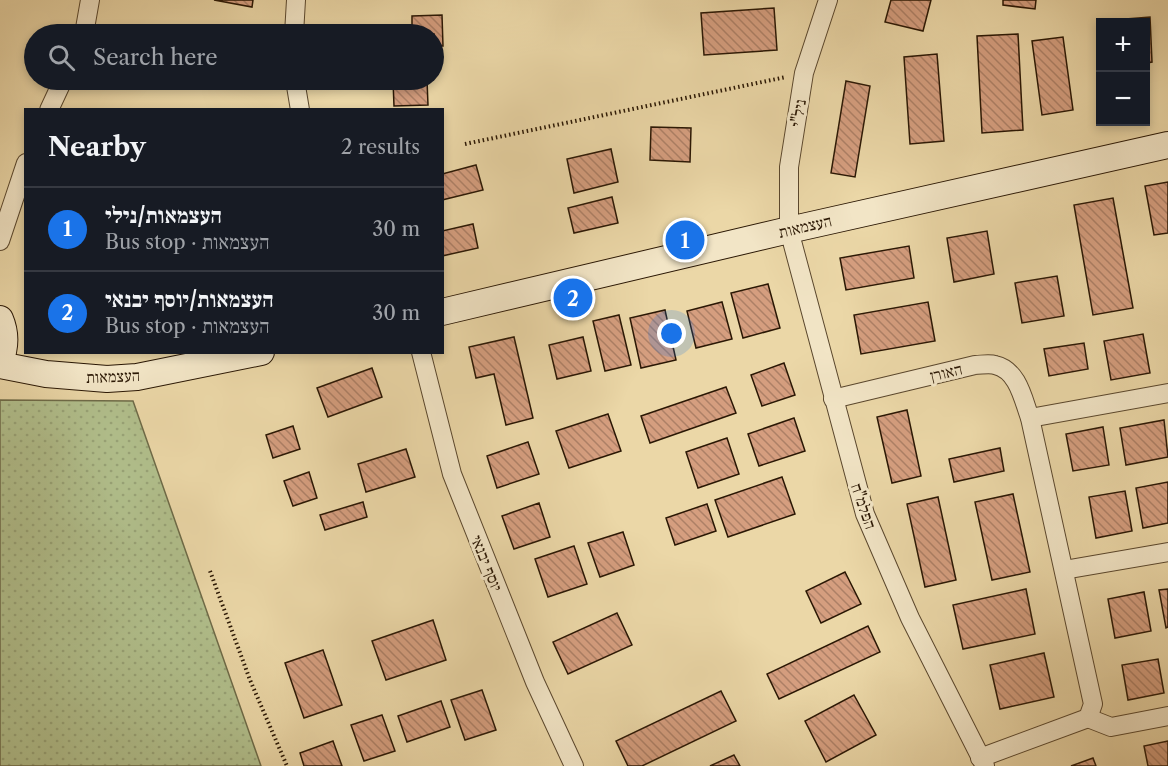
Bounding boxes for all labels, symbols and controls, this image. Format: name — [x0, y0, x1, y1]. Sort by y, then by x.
map controls — [1096, 18, 1150, 126]
button: + — [1096, 18, 1150, 72]
search box — [24, 24, 444, 90]
icon: search — [45, 41, 78, 74]
text: Search here — [93, 44, 218, 71]
button: − — [1096, 72, 1150, 126]
street label: ניל"י — [786, 98, 810, 128]
text: Nearby — [48, 131, 146, 163]
text: 2 results — [341, 135, 420, 159]
text: העצמאות/נילי — [105, 202, 222, 229]
street label: העצמאות — [776, 210, 834, 242]
text: 1 — [63, 217, 72, 241]
text: 30 m — [372, 217, 420, 241]
pin: 1 — [666, 218, 704, 262]
text: Bus stop · העצמאות — [105, 230, 270, 254]
pin: 2 — [554, 276, 592, 320]
text: העצמאות/יוסף יבנאי — [105, 286, 274, 313]
text: 2 — [62, 301, 73, 325]
text: 30 m — [372, 301, 420, 325]
text: Bus stop · העצמאות — [105, 314, 270, 338]
your location — [657, 319, 686, 348]
street label: האורן — [928, 359, 964, 385]
street label: העצמאות — [86, 365, 140, 387]
street label: הפלמ"ח — [847, 480, 881, 532]
street label: יוסף יבנאי — [467, 532, 507, 594]

